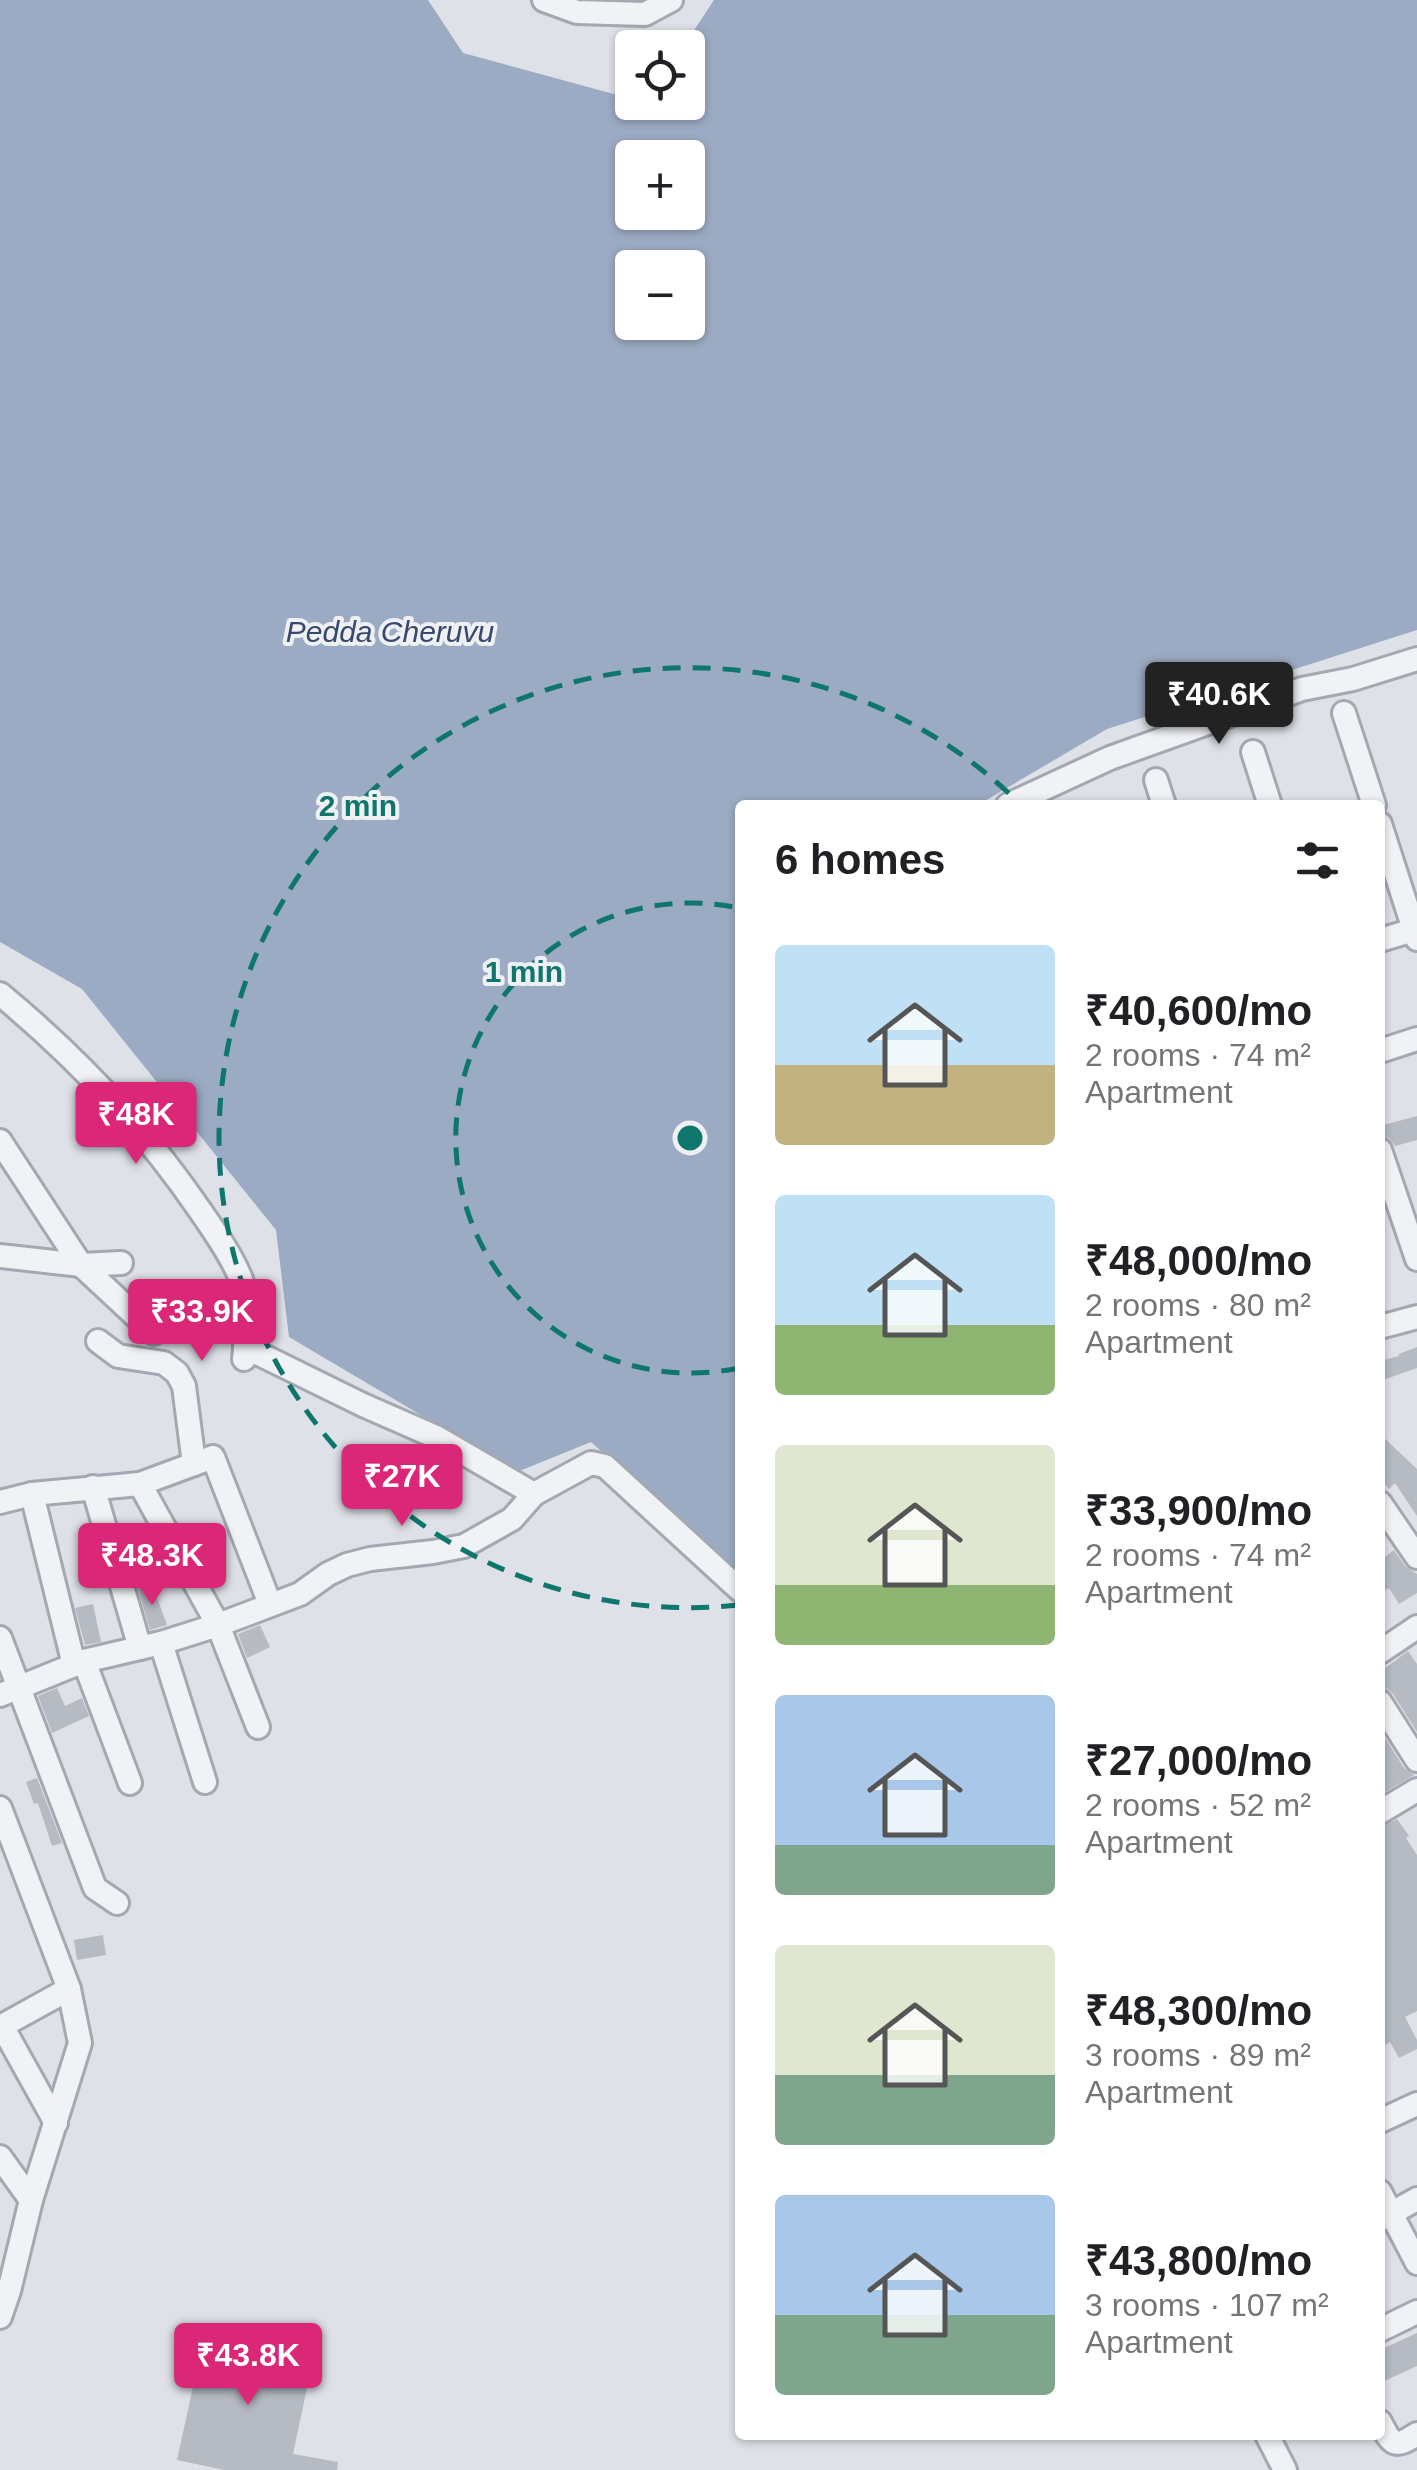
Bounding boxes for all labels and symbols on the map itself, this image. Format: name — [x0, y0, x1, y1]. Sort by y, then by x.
water label: Pedda Cheruvu — [286, 615, 495, 648]
pin: ₹40.6K — [1138, 662, 1300, 747]
text: 2 min — [319, 789, 397, 822]
text: 1 min — [485, 955, 563, 988]
pin: ₹48K — [77, 1082, 195, 1167]
centre of rings — [672, 1120, 708, 1156]
pin: ₹33.9K — [121, 1279, 283, 1364]
pin: ₹27K — [343, 1444, 461, 1529]
pin: ₹48.3K — [71, 1523, 233, 1608]
pin: ₹43.8K — [167, 2323, 329, 2408]

